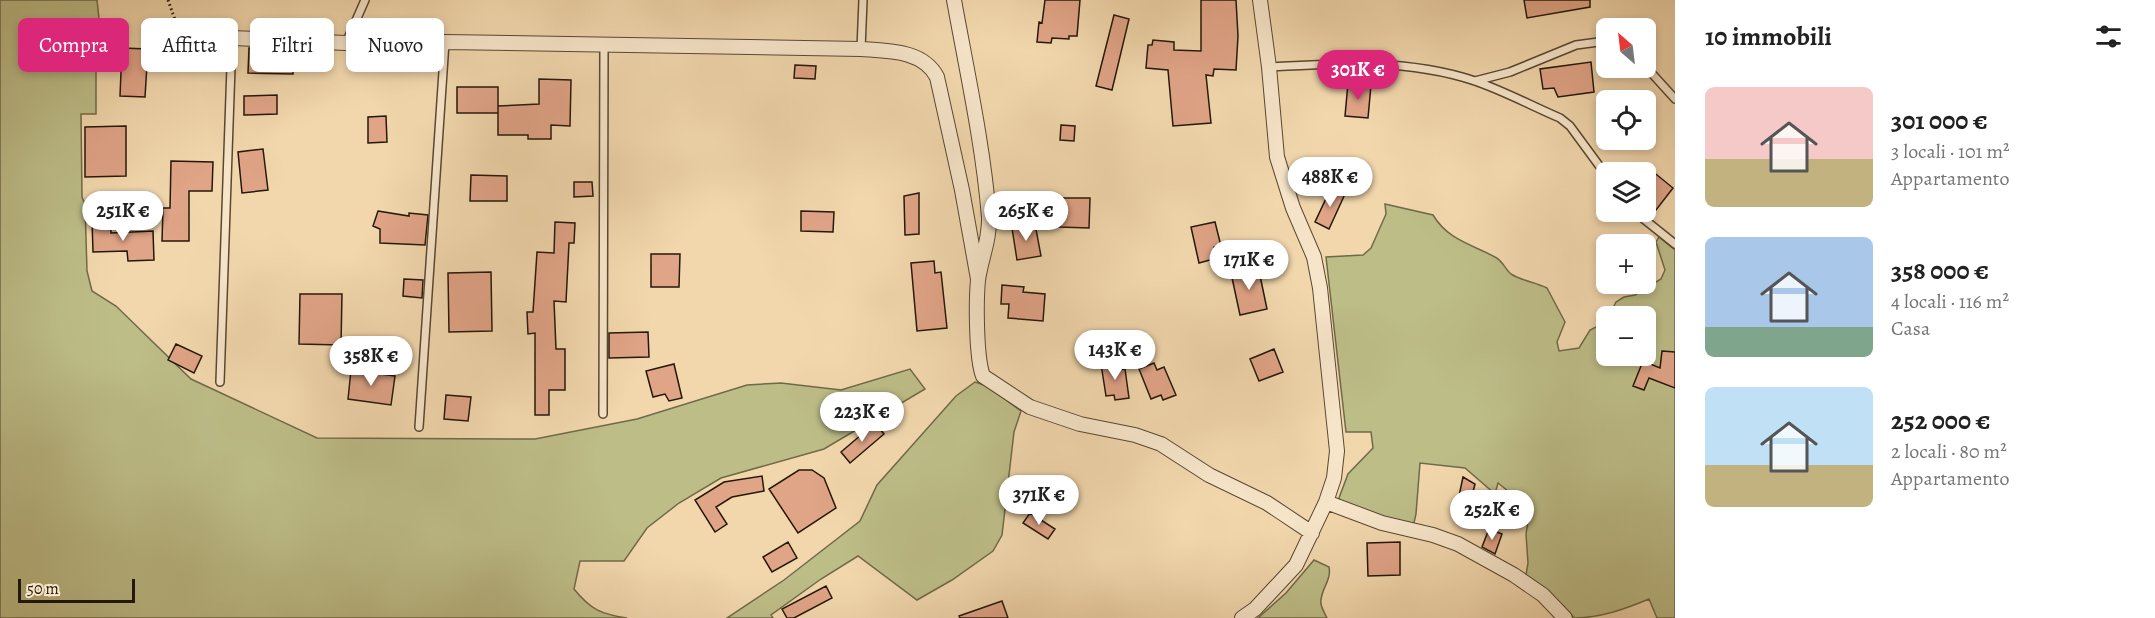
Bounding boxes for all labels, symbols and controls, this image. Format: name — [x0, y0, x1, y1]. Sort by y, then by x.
chip: Compra — [18, 18, 129, 72]
chip: Affitta — [141, 18, 238, 72]
chip: Filtri — [250, 18, 334, 72]
chip: Nuovo — [346, 18, 444, 72]
north arrow — [1596, 18, 1656, 78]
map controls — [1596, 18, 1656, 366]
text: 10 immobili — [1705, 19, 1832, 54]
icon: filters — [2092, 20, 2125, 53]
pin: 301K € — [1309, 50, 1407, 101]
text: 301K € — [1331, 56, 1385, 83]
button: locate — [1596, 90, 1656, 150]
text: 301 000 € — [1891, 103, 1988, 138]
icon: home — [1753, 111, 1825, 183]
text: 3 locali · 101 m² — [1891, 138, 2010, 165]
pin: 488K € — [1281, 157, 1379, 208]
button: layers — [1596, 162, 1656, 222]
text: 488K € — [1302, 163, 1358, 190]
text: Appartamento — [1891, 165, 2009, 192]
pin: 251K € — [74, 191, 172, 242]
pin: 265K € — [977, 191, 1075, 242]
text: 251K € — [96, 197, 150, 224]
text: 265K € — [998, 197, 1054, 224]
button: + — [1596, 234, 1656, 294]
pin: 171K € — [1200, 240, 1298, 291]
text: 171K € — [1224, 246, 1274, 273]
text: 358 000 € — [1891, 253, 1989, 288]
icon: home — [1753, 261, 1825, 333]
text: 4 locali · 116 m² — [1891, 288, 2009, 315]
button: − — [1596, 306, 1656, 366]
text: Casa — [1891, 315, 1930, 342]
pin: 143K € — [1066, 330, 1164, 381]
pin: 358K € — [322, 336, 420, 387]
text: 143K € — [1088, 336, 1142, 363]
text: 358K € — [344, 342, 398, 369]
pin: 223K € — [813, 392, 911, 443]
text: 223K € — [834, 398, 890, 425]
text: 252 000 € — [1891, 403, 1990, 438]
icon: home — [1753, 411, 1825, 483]
text: 2 locali · 80 m² — [1891, 438, 2007, 465]
text: Appartamento — [1891, 465, 2009, 492]
pin: 371K € — [990, 475, 1088, 526]
text: 371K € — [1013, 481, 1065, 508]
pin: 252K € — [1443, 490, 1541, 541]
text: 252K € — [1464, 496, 1520, 523]
scale bar — [18, 576, 135, 604]
text: 50 m — [27, 578, 59, 600]

